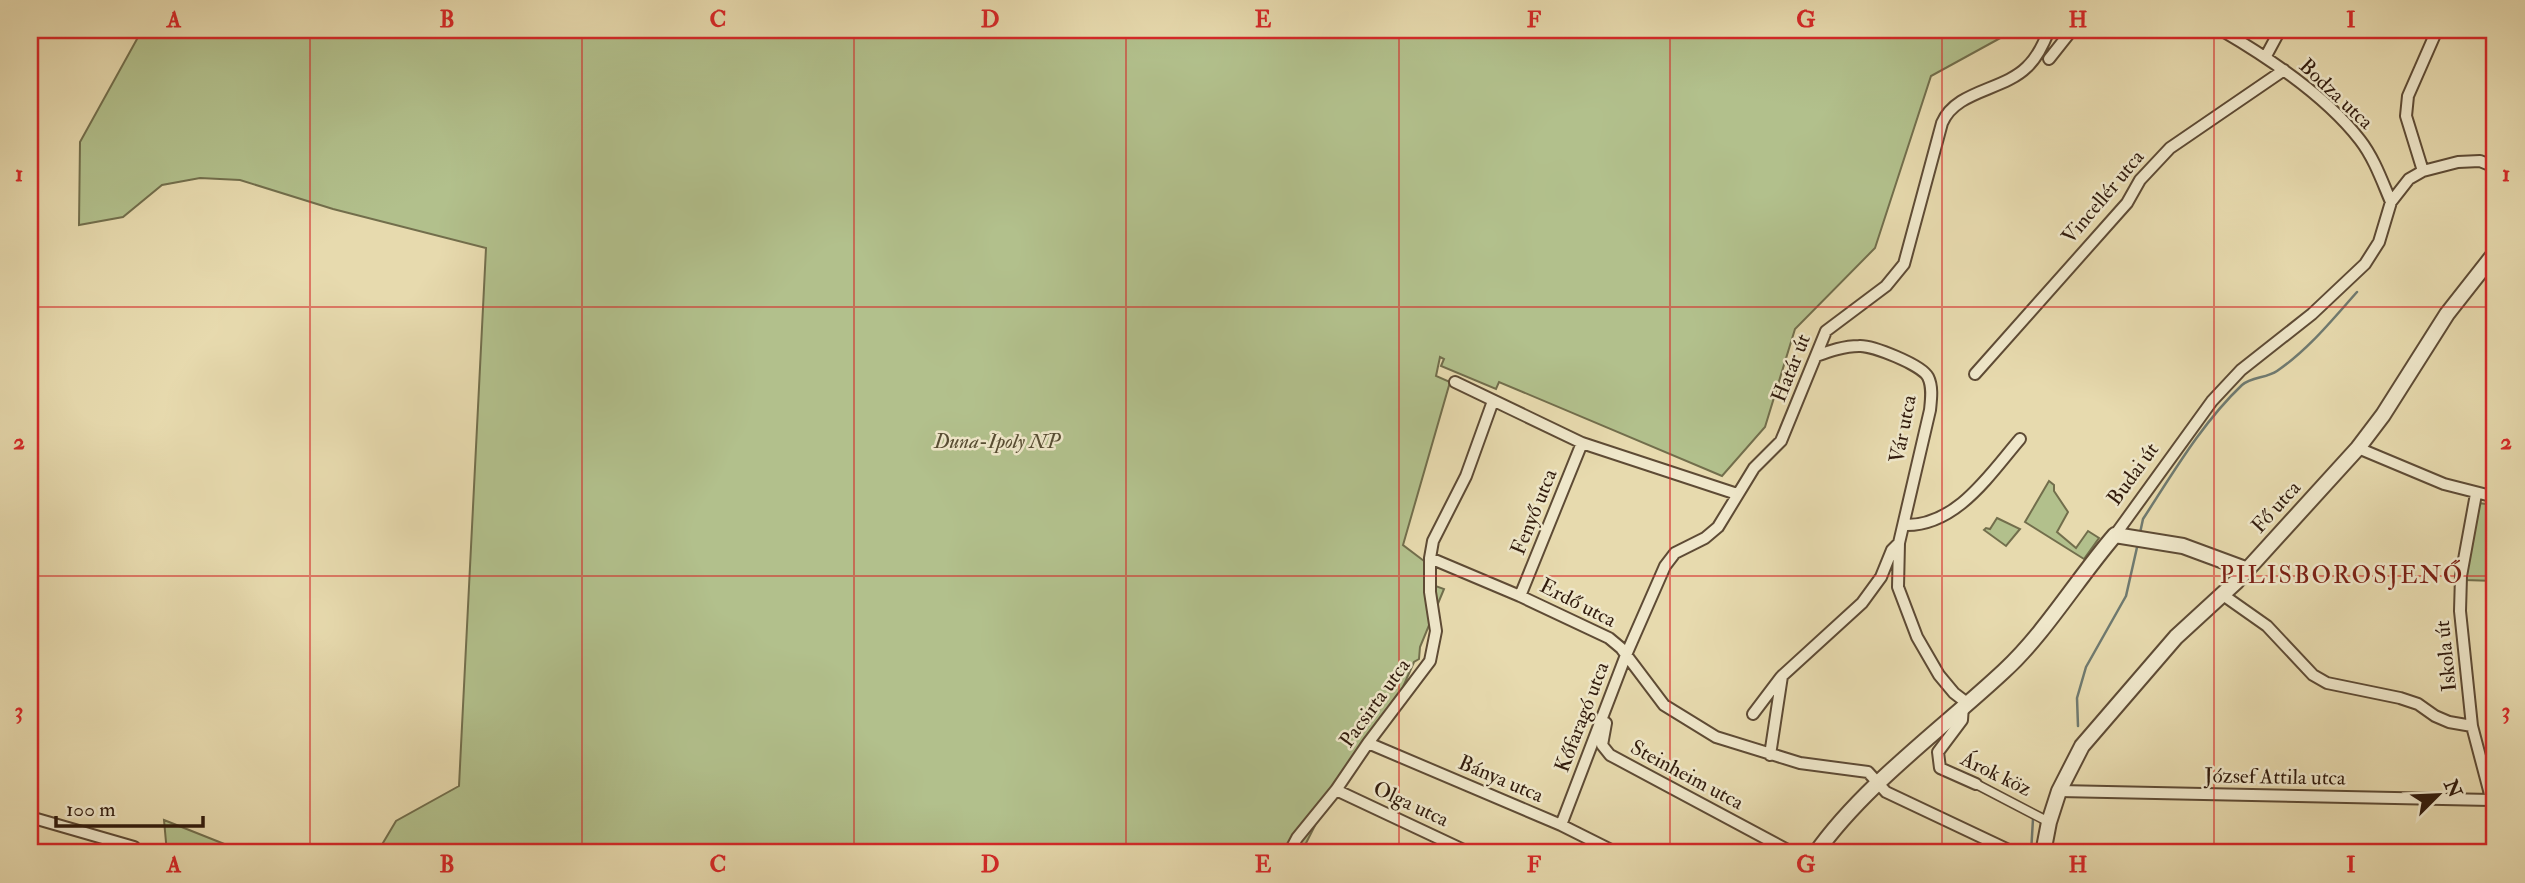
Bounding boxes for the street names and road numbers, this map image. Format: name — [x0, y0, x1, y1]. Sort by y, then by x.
street label: Bodza utca — [2293, 53, 2379, 136]
street label: Vincellér utca — [2056, 144, 2150, 250]
street label: Határ út — [1765, 330, 1817, 406]
street label: Vár utca — [1883, 392, 1923, 465]
street label: Budai út — [2101, 437, 2165, 511]
street label: Fenyő utca — [1505, 465, 1564, 559]
street label: Fő utca — [2245, 475, 2307, 539]
street label: Erdő utca — [1535, 572, 1621, 634]
street label: Iskola út — [2429, 619, 2463, 693]
street label: Pacsirta utca — [1334, 653, 1417, 753]
street label: Kőfaragó utca — [1549, 658, 1615, 776]
street label: Steinheim utca — [1626, 734, 1749, 816]
street label: Árok köz — [1955, 745, 2036, 803]
street label: Bánya utca — [1454, 749, 1548, 809]
street label: József Attila utca — [2203, 762, 2346, 792]
street label: Olga utca — [1369, 775, 1453, 833]

